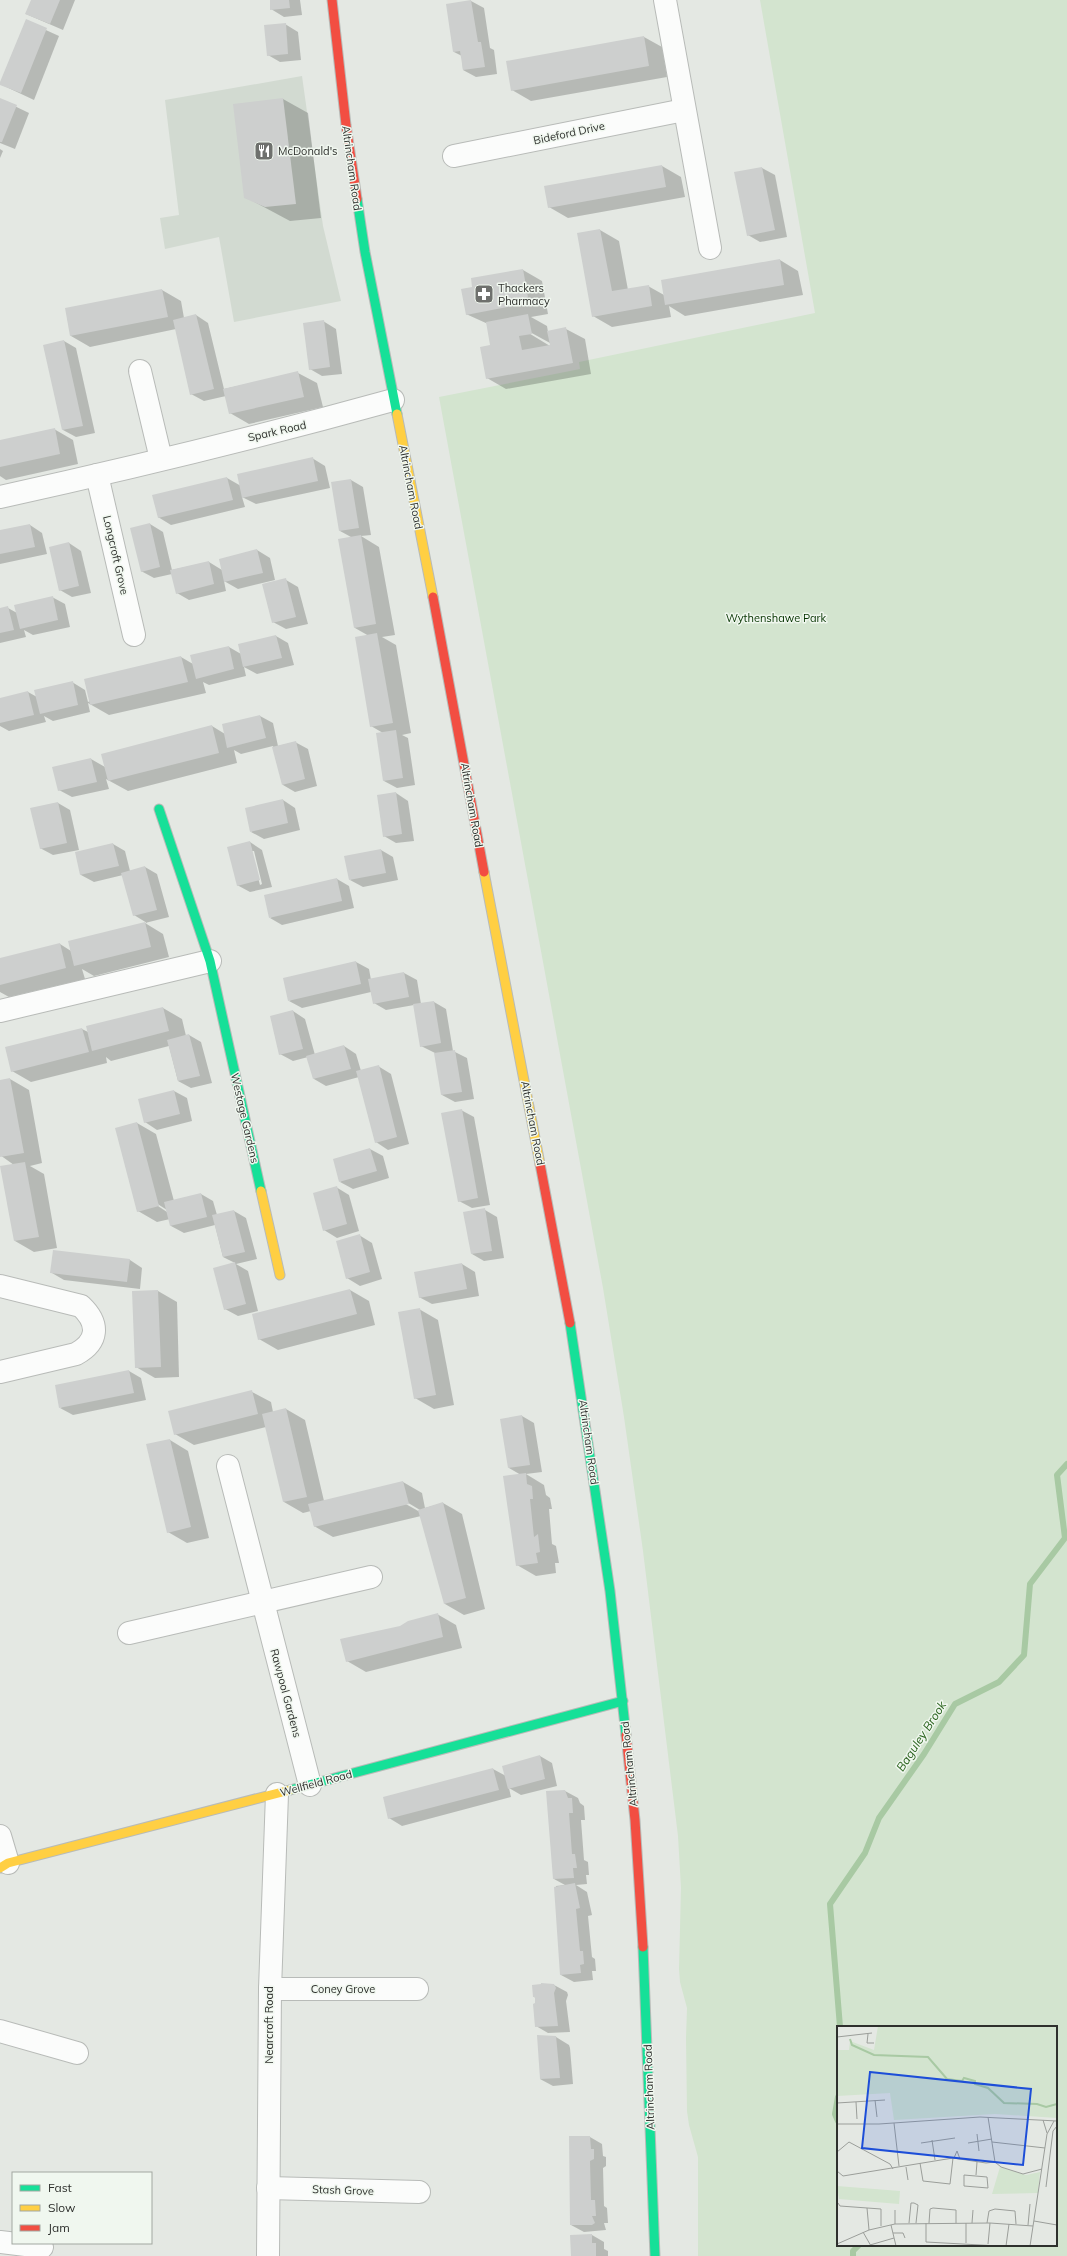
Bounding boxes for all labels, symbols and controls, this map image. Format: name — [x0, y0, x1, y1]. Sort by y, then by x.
street label: Bideford Drive — [532, 119, 606, 147]
street label: Altrincham Road — [339, 125, 365, 211]
restaurant icon: McDonald's — [253, 140, 275, 162]
place label: McDonald's — [278, 144, 338, 158]
place label: Thackers Pharmacy — [498, 281, 550, 308]
pharmacy icon: Thackers Pharmacy — [473, 283, 495, 305]
street label: Spark Road — [246, 417, 308, 445]
street label: Altrincham Road — [396, 444, 426, 530]
street label: Longcroft Grove — [100, 514, 132, 596]
park label: Wythenshawe Park — [726, 611, 827, 625]
street label: Altrincham Road — [458, 762, 486, 848]
street label: Westage Gardens — [228, 1072, 262, 1164]
street label: Altrincham Road — [518, 1080, 548, 1166]
street label: Altrincham Road — [576, 1399, 602, 1485]
street label: Rawpool Gardens — [267, 1647, 305, 1739]
water label: Baguley Brook — [893, 1697, 950, 1774]
street label: Altrincham Road — [618, 1721, 640, 1807]
street label: Wellfield Road — [278, 1767, 354, 1799]
street label: Coney Grove — [311, 1982, 375, 1996]
street label: Nearcroft Road — [262, 1986, 276, 2064]
inset map — [837, 2026, 1057, 2246]
street label: Altrincham Road — [641, 2044, 657, 2130]
legend — [12, 2172, 152, 2244]
text: Fast — [48, 2180, 72, 2195]
street label: Stash Grove — [312, 2182, 374, 2198]
text: Slow — [48, 2200, 76, 2215]
text: Jam — [48, 2220, 70, 2235]

